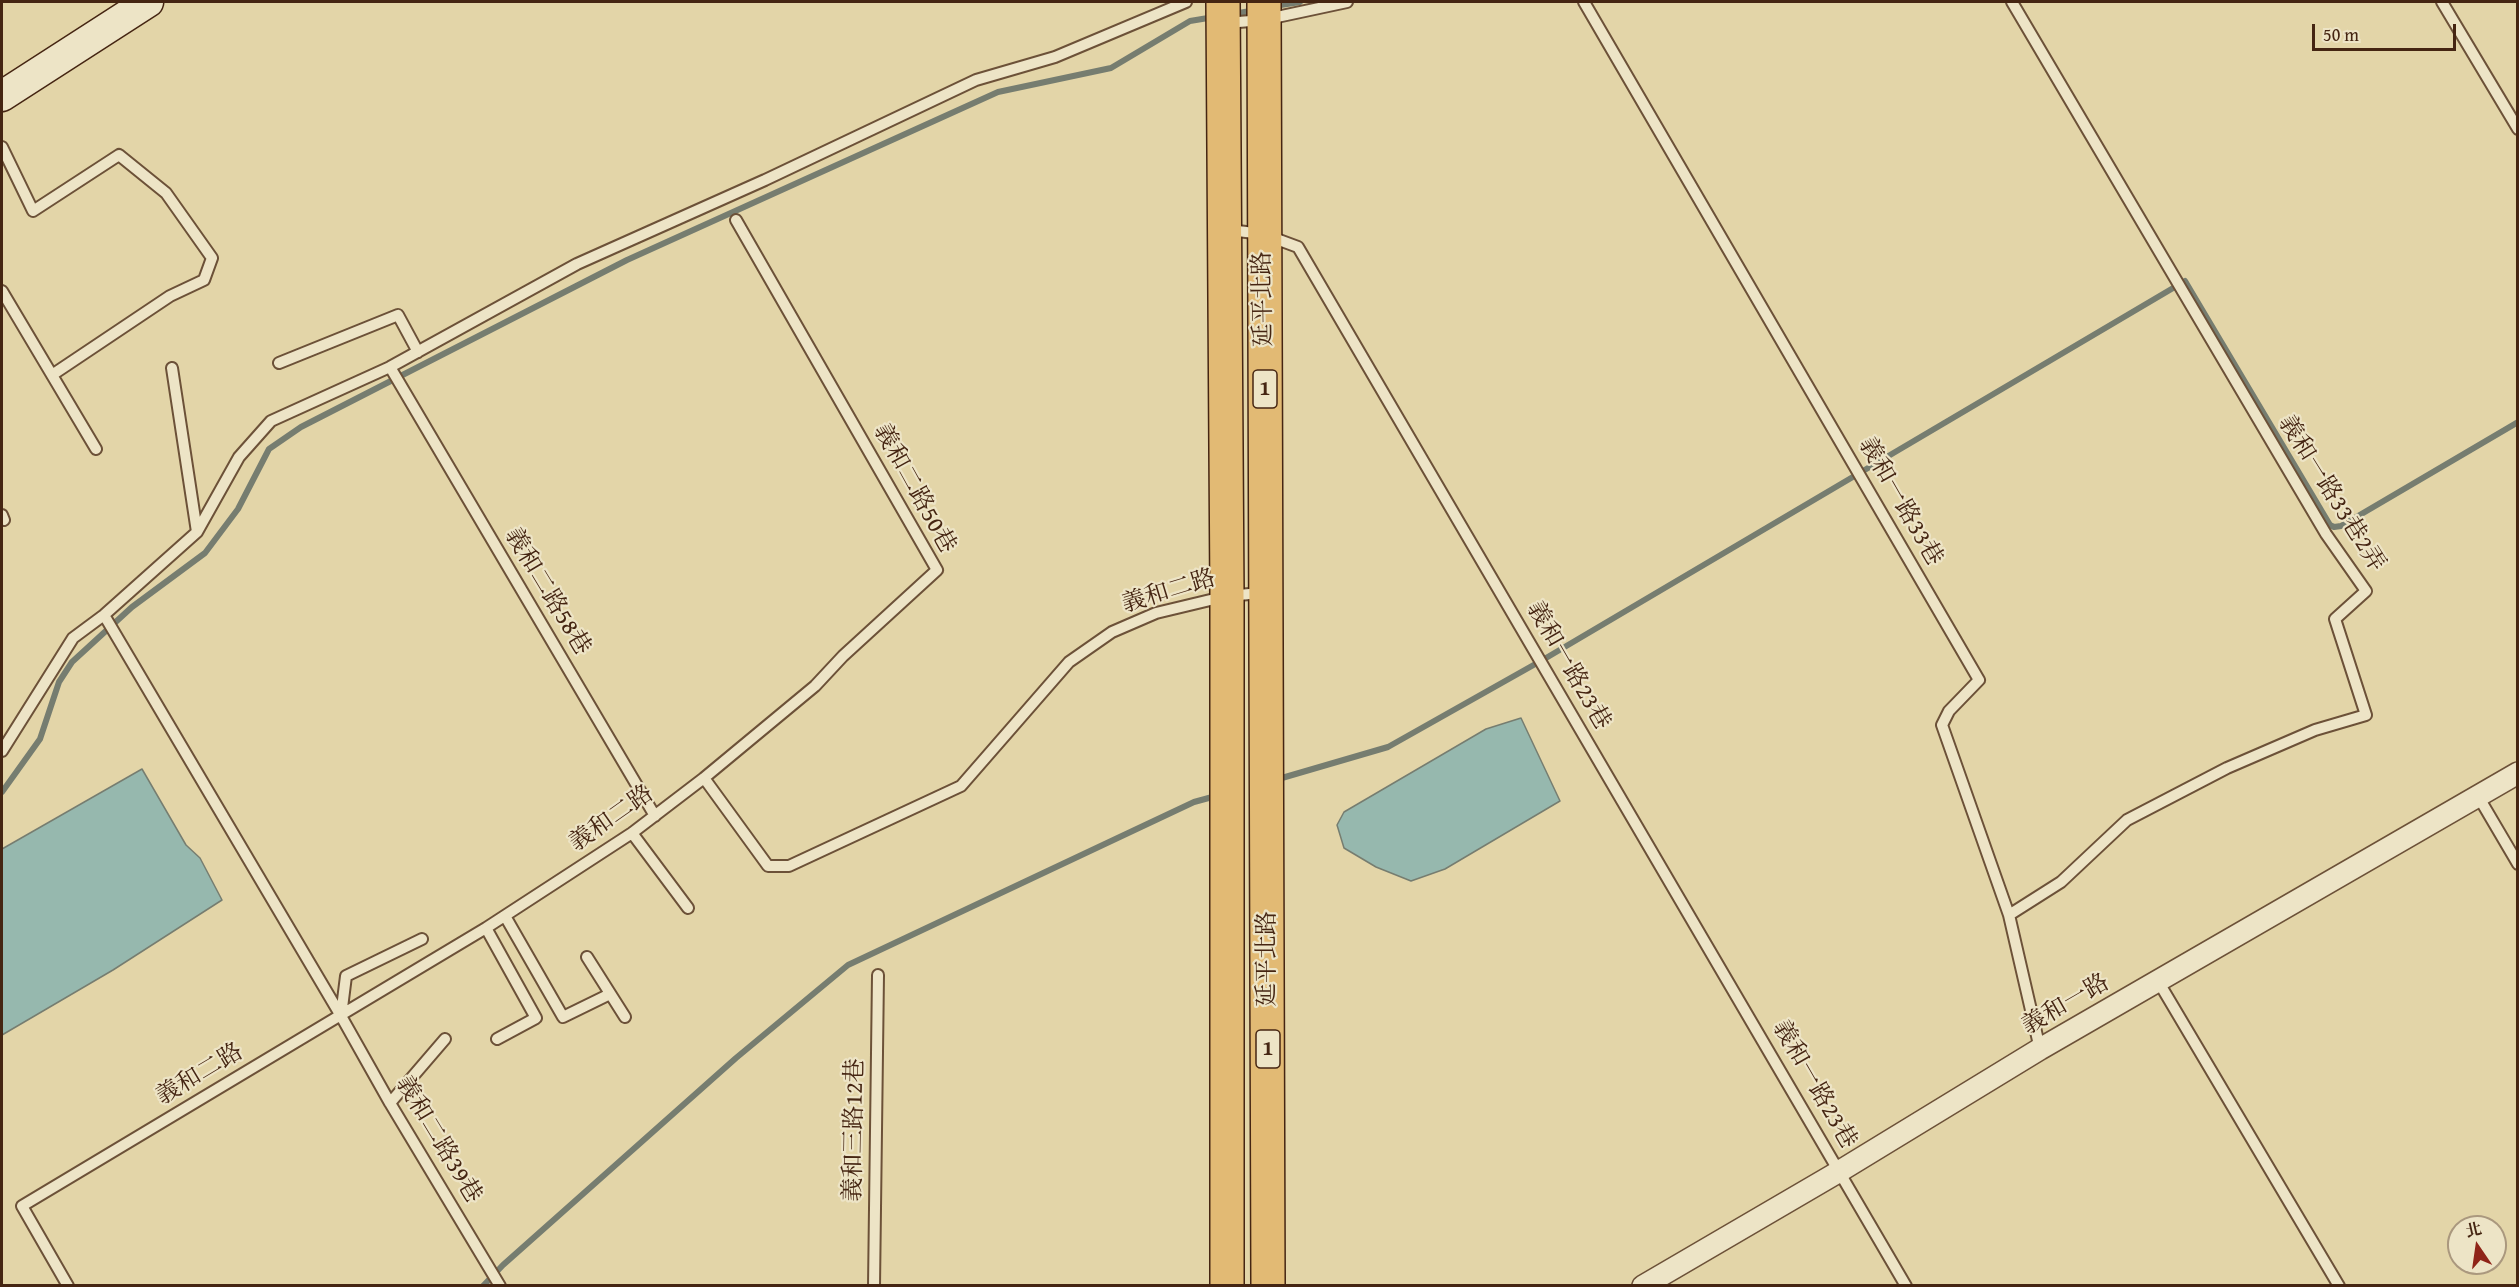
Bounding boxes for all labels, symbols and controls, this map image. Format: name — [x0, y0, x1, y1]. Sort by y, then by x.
scale bar — [2315, 12, 2459, 50]
text: 50 m — [2323, 21, 2359, 48]
street label: 延平北路 — [1249, 251, 1279, 347]
road number: 1 — [1253, 370, 1277, 408]
street label: 義和一路33巷2弄 — [2271, 411, 2391, 577]
street label: 義和二路50巷 — [867, 419, 961, 559]
street label: 義和一路33巷 — [1852, 433, 1948, 571]
street label: 義和二路58巷 — [498, 523, 596, 661]
street label: 義和二路 — [1119, 564, 1219, 620]
street label: 義和一路23巷 — [1520, 597, 1616, 735]
street label: 義和二路 — [564, 780, 660, 858]
street label: 延平北路 — [1254, 911, 1282, 1007]
street label: 義和一路 — [2017, 969, 2115, 1041]
street label: 義和一路23巷 — [1766, 1016, 1862, 1154]
road number: 1 — [1256, 1030, 1280, 1068]
street label: 義和二路 — [151, 1038, 249, 1112]
street label: 義和三路12巷 — [839, 1058, 871, 1202]
street label: 義和二路39巷 — [389, 1071, 487, 1209]
north arrow — [2447, 1215, 2507, 1275]
text: 北 — [2463, 1216, 2484, 1243]

